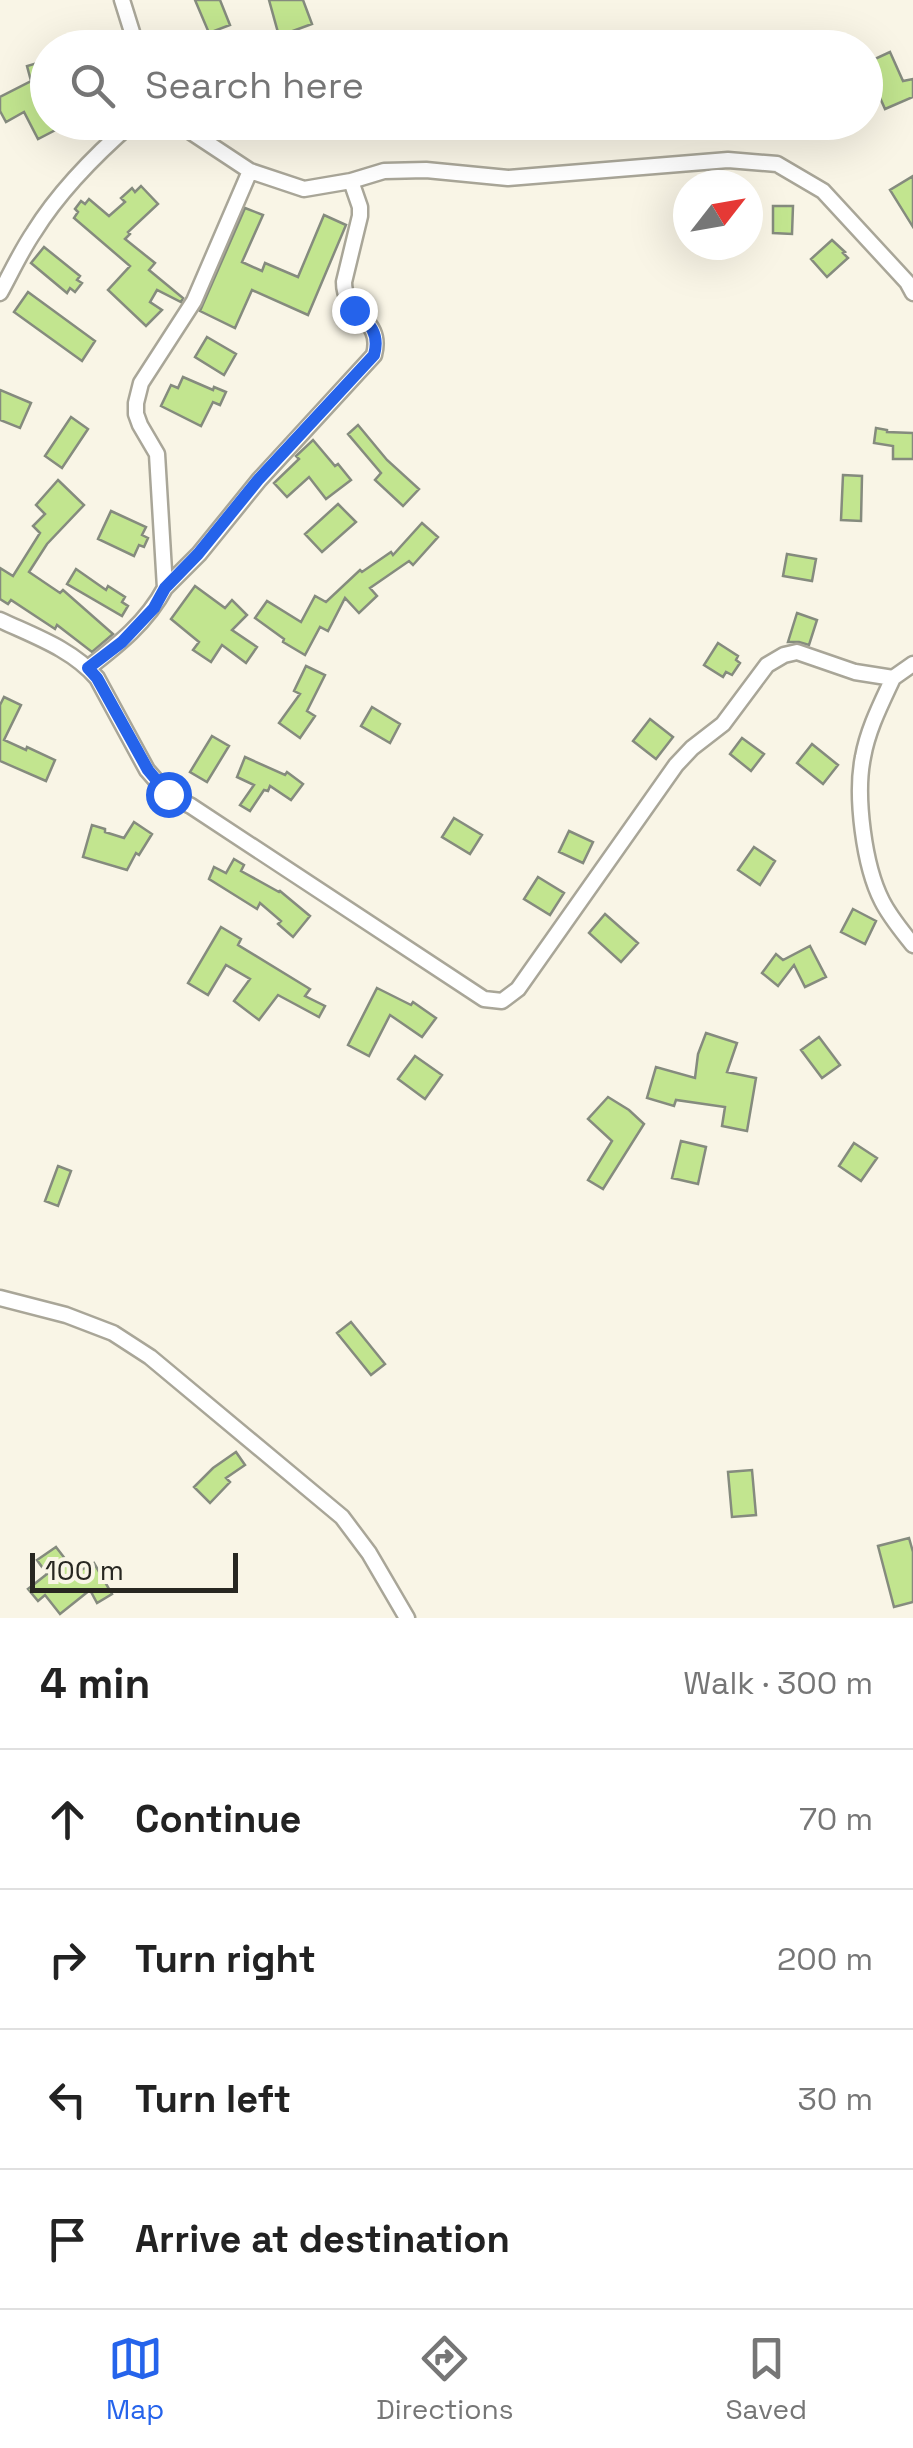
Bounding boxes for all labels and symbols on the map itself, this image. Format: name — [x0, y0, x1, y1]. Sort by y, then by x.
north arrow — [673, 170, 763, 260]
route end — [332, 288, 378, 334]
route start — [146, 772, 192, 818]
scale bar — [30, 1548, 238, 1592]

